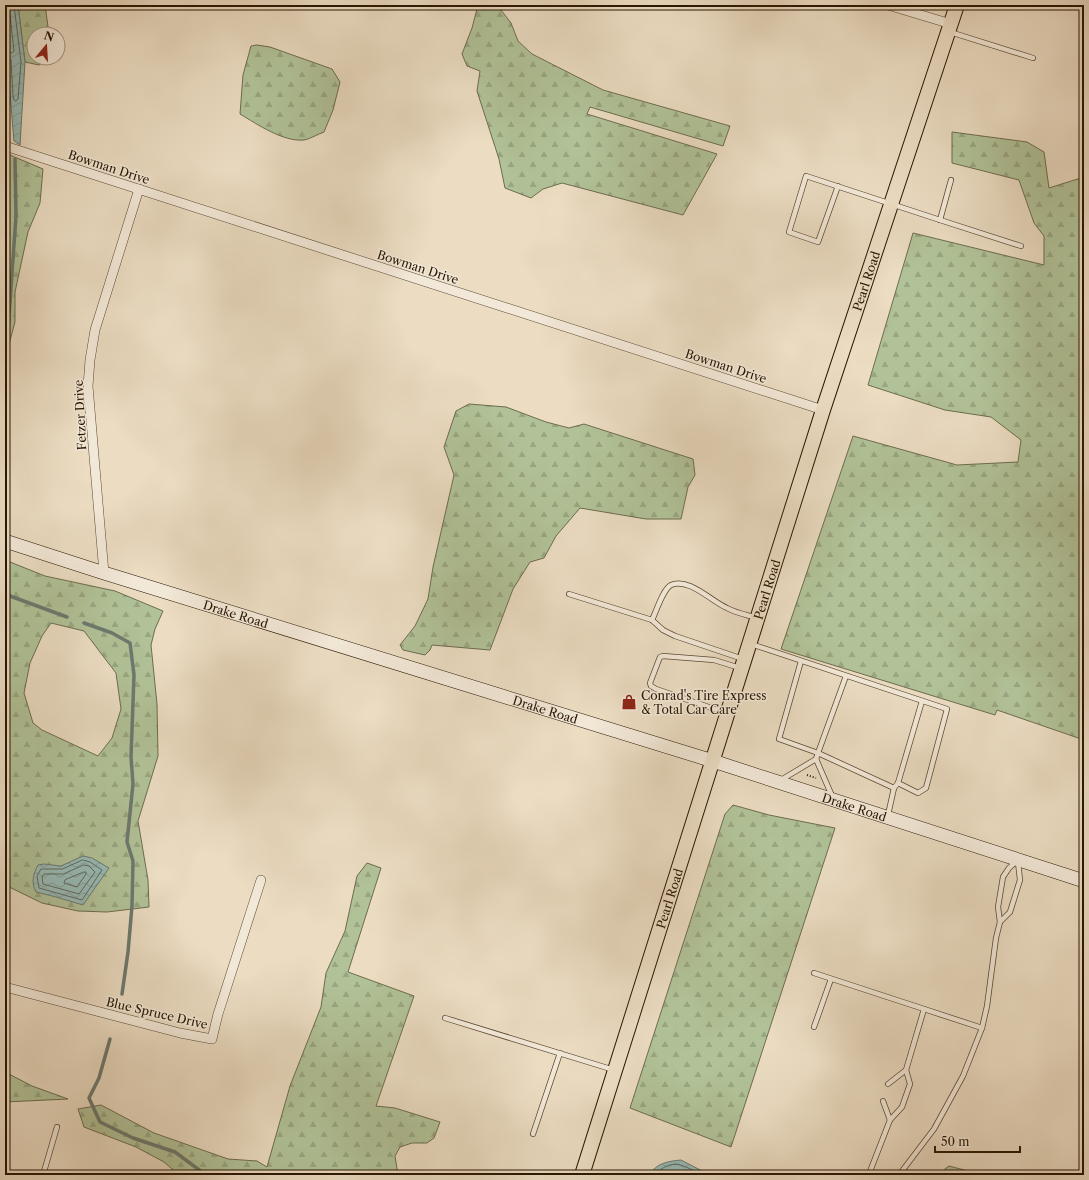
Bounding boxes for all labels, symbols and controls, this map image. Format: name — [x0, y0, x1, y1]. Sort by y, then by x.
north arrow — [26, 26, 66, 66]
text: N — [42, 28, 56, 45]
street label: Bowman Drive — [66, 147, 152, 187]
street label: Bowman Drive — [375, 247, 461, 287]
street label: Pearl Road — [849, 248, 883, 313]
street label: Bowman Drive — [683, 346, 769, 386]
street label: Fetzer Drive — [71, 379, 89, 451]
street label: Pearl Road — [750, 557, 783, 621]
street label: Drake Road — [202, 597, 271, 631]
place label: Conrad's Tire Express & Total Car Care — [641, 688, 766, 717]
street label: Drake Road — [511, 692, 580, 727]
shop icon: Conrad's Tire Express & Total Car Care — [620, 693, 638, 711]
street label: Drake Road — [820, 789, 889, 824]
street label: Pearl Road — [653, 866, 686, 930]
street label: Blue Spruce Drive — [105, 994, 209, 1032]
scale bar — [935, 1128, 1020, 1154]
text: 50 m — [941, 1134, 970, 1149]

